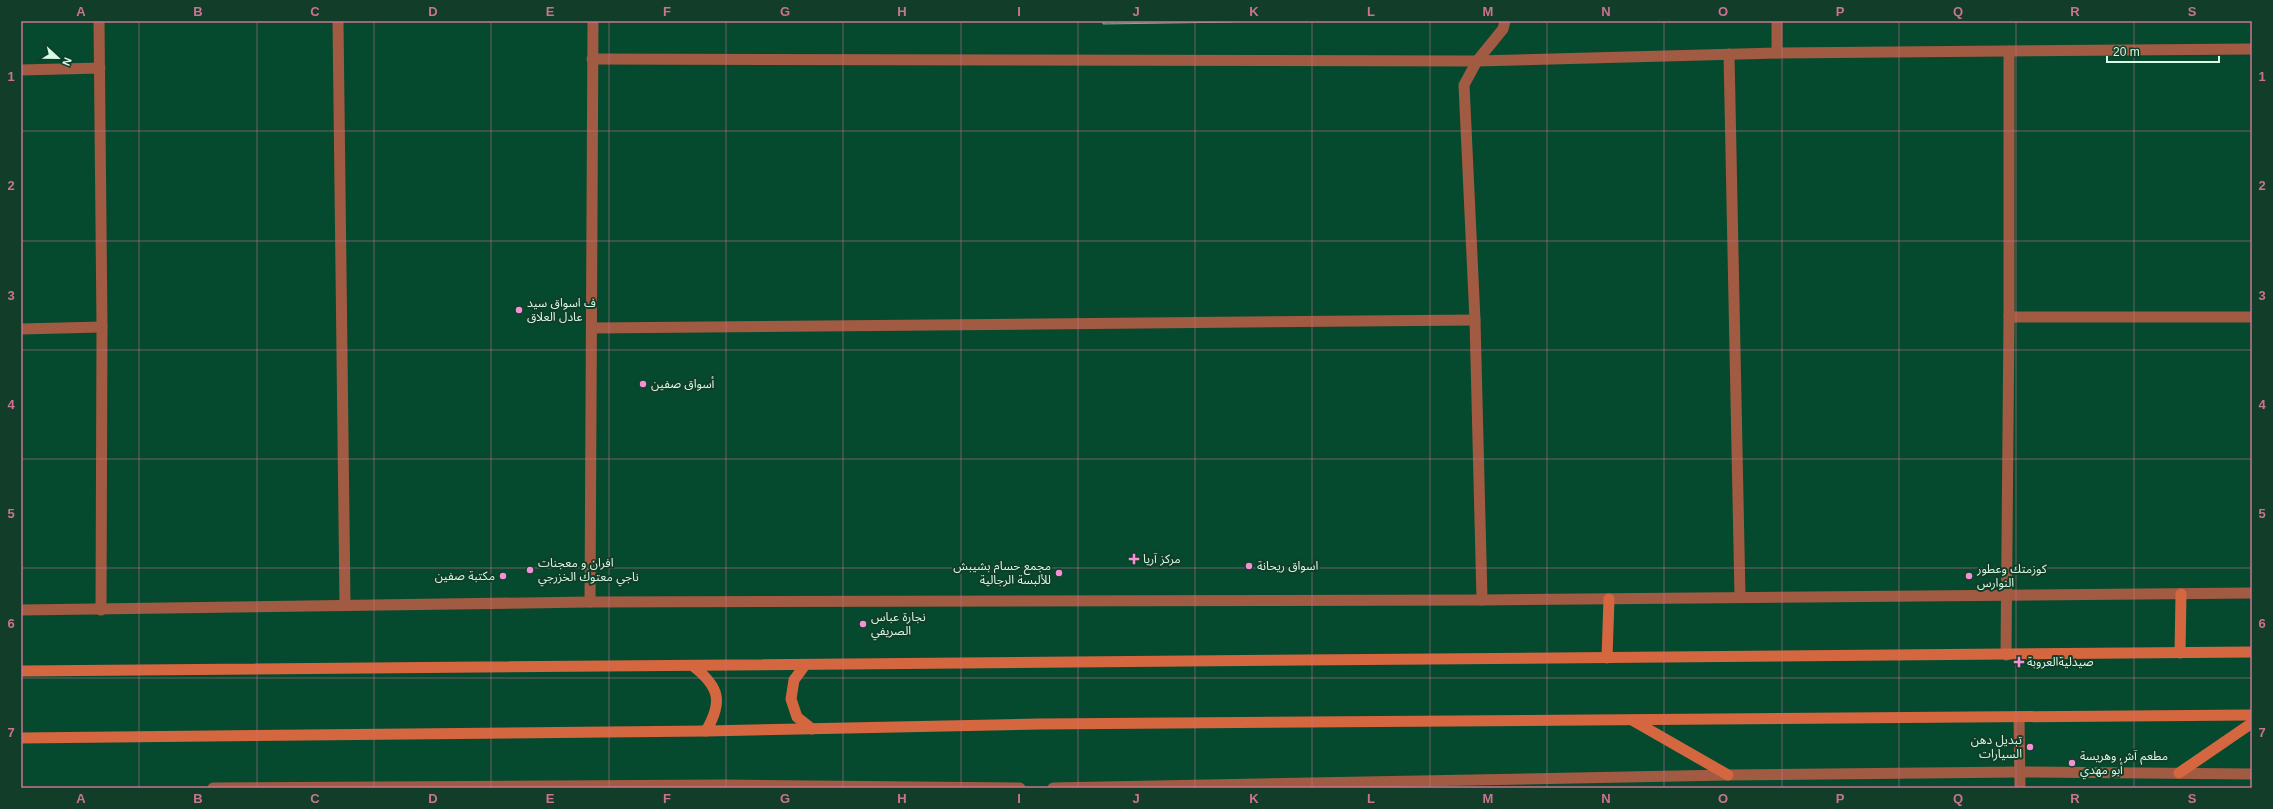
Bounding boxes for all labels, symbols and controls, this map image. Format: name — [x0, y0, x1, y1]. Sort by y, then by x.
text: A — [76, 4, 86, 19]
text: B — [193, 4, 203, 19]
text: C — [310, 4, 320, 19]
text: D — [428, 4, 438, 19]
text: E — [546, 4, 555, 19]
text: F — [663, 4, 671, 19]
text: G — [780, 4, 790, 19]
text: H — [897, 4, 907, 19]
text: I — [1017, 4, 1021, 19]
text: J — [1132, 4, 1140, 19]
text: K — [1249, 4, 1259, 19]
text: L — [1367, 4, 1375, 19]
text: M — [1483, 4, 1493, 19]
text: N — [1601, 4, 1611, 19]
text: O — [1718, 4, 1728, 19]
text: P — [1836, 4, 1845, 19]
text: Q — [1953, 4, 1963, 19]
text: R — [2070, 4, 2080, 19]
text: S — [2188, 4, 2197, 19]
north arrow — [38, 38, 78, 78]
scale bar — [2107, 38, 2219, 64]
text: 20 m — [2113, 45, 2140, 59]
text: N — [60, 56, 74, 68]
text: 1 — [7, 69, 15, 84]
text: 1 — [2258, 69, 2266, 84]
text: 2 — [7, 178, 15, 193]
text: 2 — [2258, 178, 2266, 193]
text: 3 — [7, 288, 15, 303]
text: 3 — [2258, 288, 2266, 303]
place label: ف اسواق سيد عادل العلاق — [527, 296, 596, 324]
marker: ف اسواق سيد عادل العلاق — [514, 305, 524, 315]
place label: أسواق صفين — [651, 376, 715, 391]
marker: أسواق صفين — [638, 379, 648, 389]
text: 4 — [7, 397, 15, 412]
text: 4 — [2258, 397, 2266, 412]
text: 5 — [7, 506, 15, 521]
text: 5 — [2258, 506, 2266, 521]
place label: مركز آريا — [1143, 552, 1181, 566]
marker: مركز آريا — [1128, 553, 1140, 565]
place label: افران و معجنات ناجي معتوك الخزرجي — [538, 556, 639, 587]
place label: مجمع حسام بشيبش للألبسة الرجالية — [953, 559, 1051, 587]
place label: اسواق ريحانة — [1257, 559, 1318, 573]
marker: اسواق ريحانة — [1244, 561, 1254, 571]
place label: كوزمتك وعطور النوارس — [1976, 562, 2048, 590]
marker: افران و معجنات ناجي معتوك الخزرجي — [525, 565, 535, 575]
marker: مجمع حسام بشيبش للألبسة الرجالية — [1054, 568, 1064, 578]
place label: مكتبة صفين — [435, 569, 495, 583]
marker: مكتبة صفين — [498, 571, 508, 581]
marker: كوزمتك وعطور النوارس — [1964, 571, 1974, 581]
place label: نجارة عباس الصريفي — [871, 610, 926, 641]
text: 6 — [7, 616, 15, 631]
text: 6 — [2258, 616, 2266, 631]
marker: نجارة عباس الصريفي — [858, 619, 868, 629]
place label: صيدليةالعروبة — [2027, 655, 2094, 669]
marker: صيدليةالعروبة — [2014, 657, 2024, 667]
text: 7 — [7, 725, 15, 740]
text: 7 — [2258, 725, 2266, 740]
place label: تبديل دهن السيارات — [1971, 733, 2022, 761]
marker: تبديل دهن السيارات — [2025, 742, 2035, 752]
place label: مطعم آش وهريسة أبو مهدي — [2080, 749, 2168, 780]
marker: مطعم آش وهريسة أبو مهدي — [2067, 758, 2077, 768]
text: A — [76, 791, 86, 806]
text: B — [193, 791, 203, 806]
text: C — [310, 791, 320, 806]
text: D — [428, 791, 438, 806]
text: E — [546, 791, 555, 806]
text: F — [663, 791, 671, 806]
text: G — [780, 791, 790, 806]
text: H — [897, 791, 907, 806]
text: I — [1017, 791, 1021, 806]
text: J — [1132, 791, 1140, 806]
text: K — [1249, 791, 1259, 806]
text: L — [1367, 791, 1375, 806]
text: M — [1483, 791, 1493, 806]
text: N — [1601, 791, 1611, 806]
text: O — [1718, 791, 1728, 806]
text: P — [1836, 791, 1845, 806]
text: Q — [1953, 791, 1963, 806]
text: R — [2070, 791, 2080, 806]
text: S — [2188, 791, 2197, 806]

